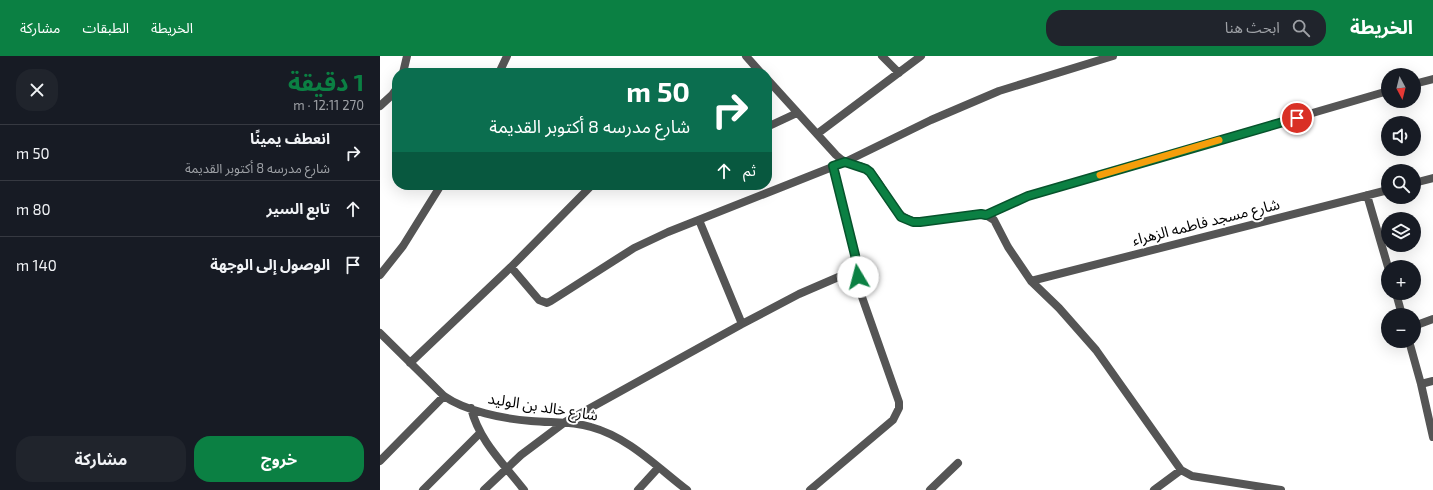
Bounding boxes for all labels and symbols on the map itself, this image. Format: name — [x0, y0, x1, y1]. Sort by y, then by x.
north arrow — [1381, 68, 1421, 108]
pin — [1280, 101, 1314, 135]
street label: شارع مسجد فاطمه الزهراء — [1130, 194, 1283, 252]
position arrow — [837, 256, 879, 298]
street label: شارع خالد بن الوليد — [486, 388, 600, 428]

